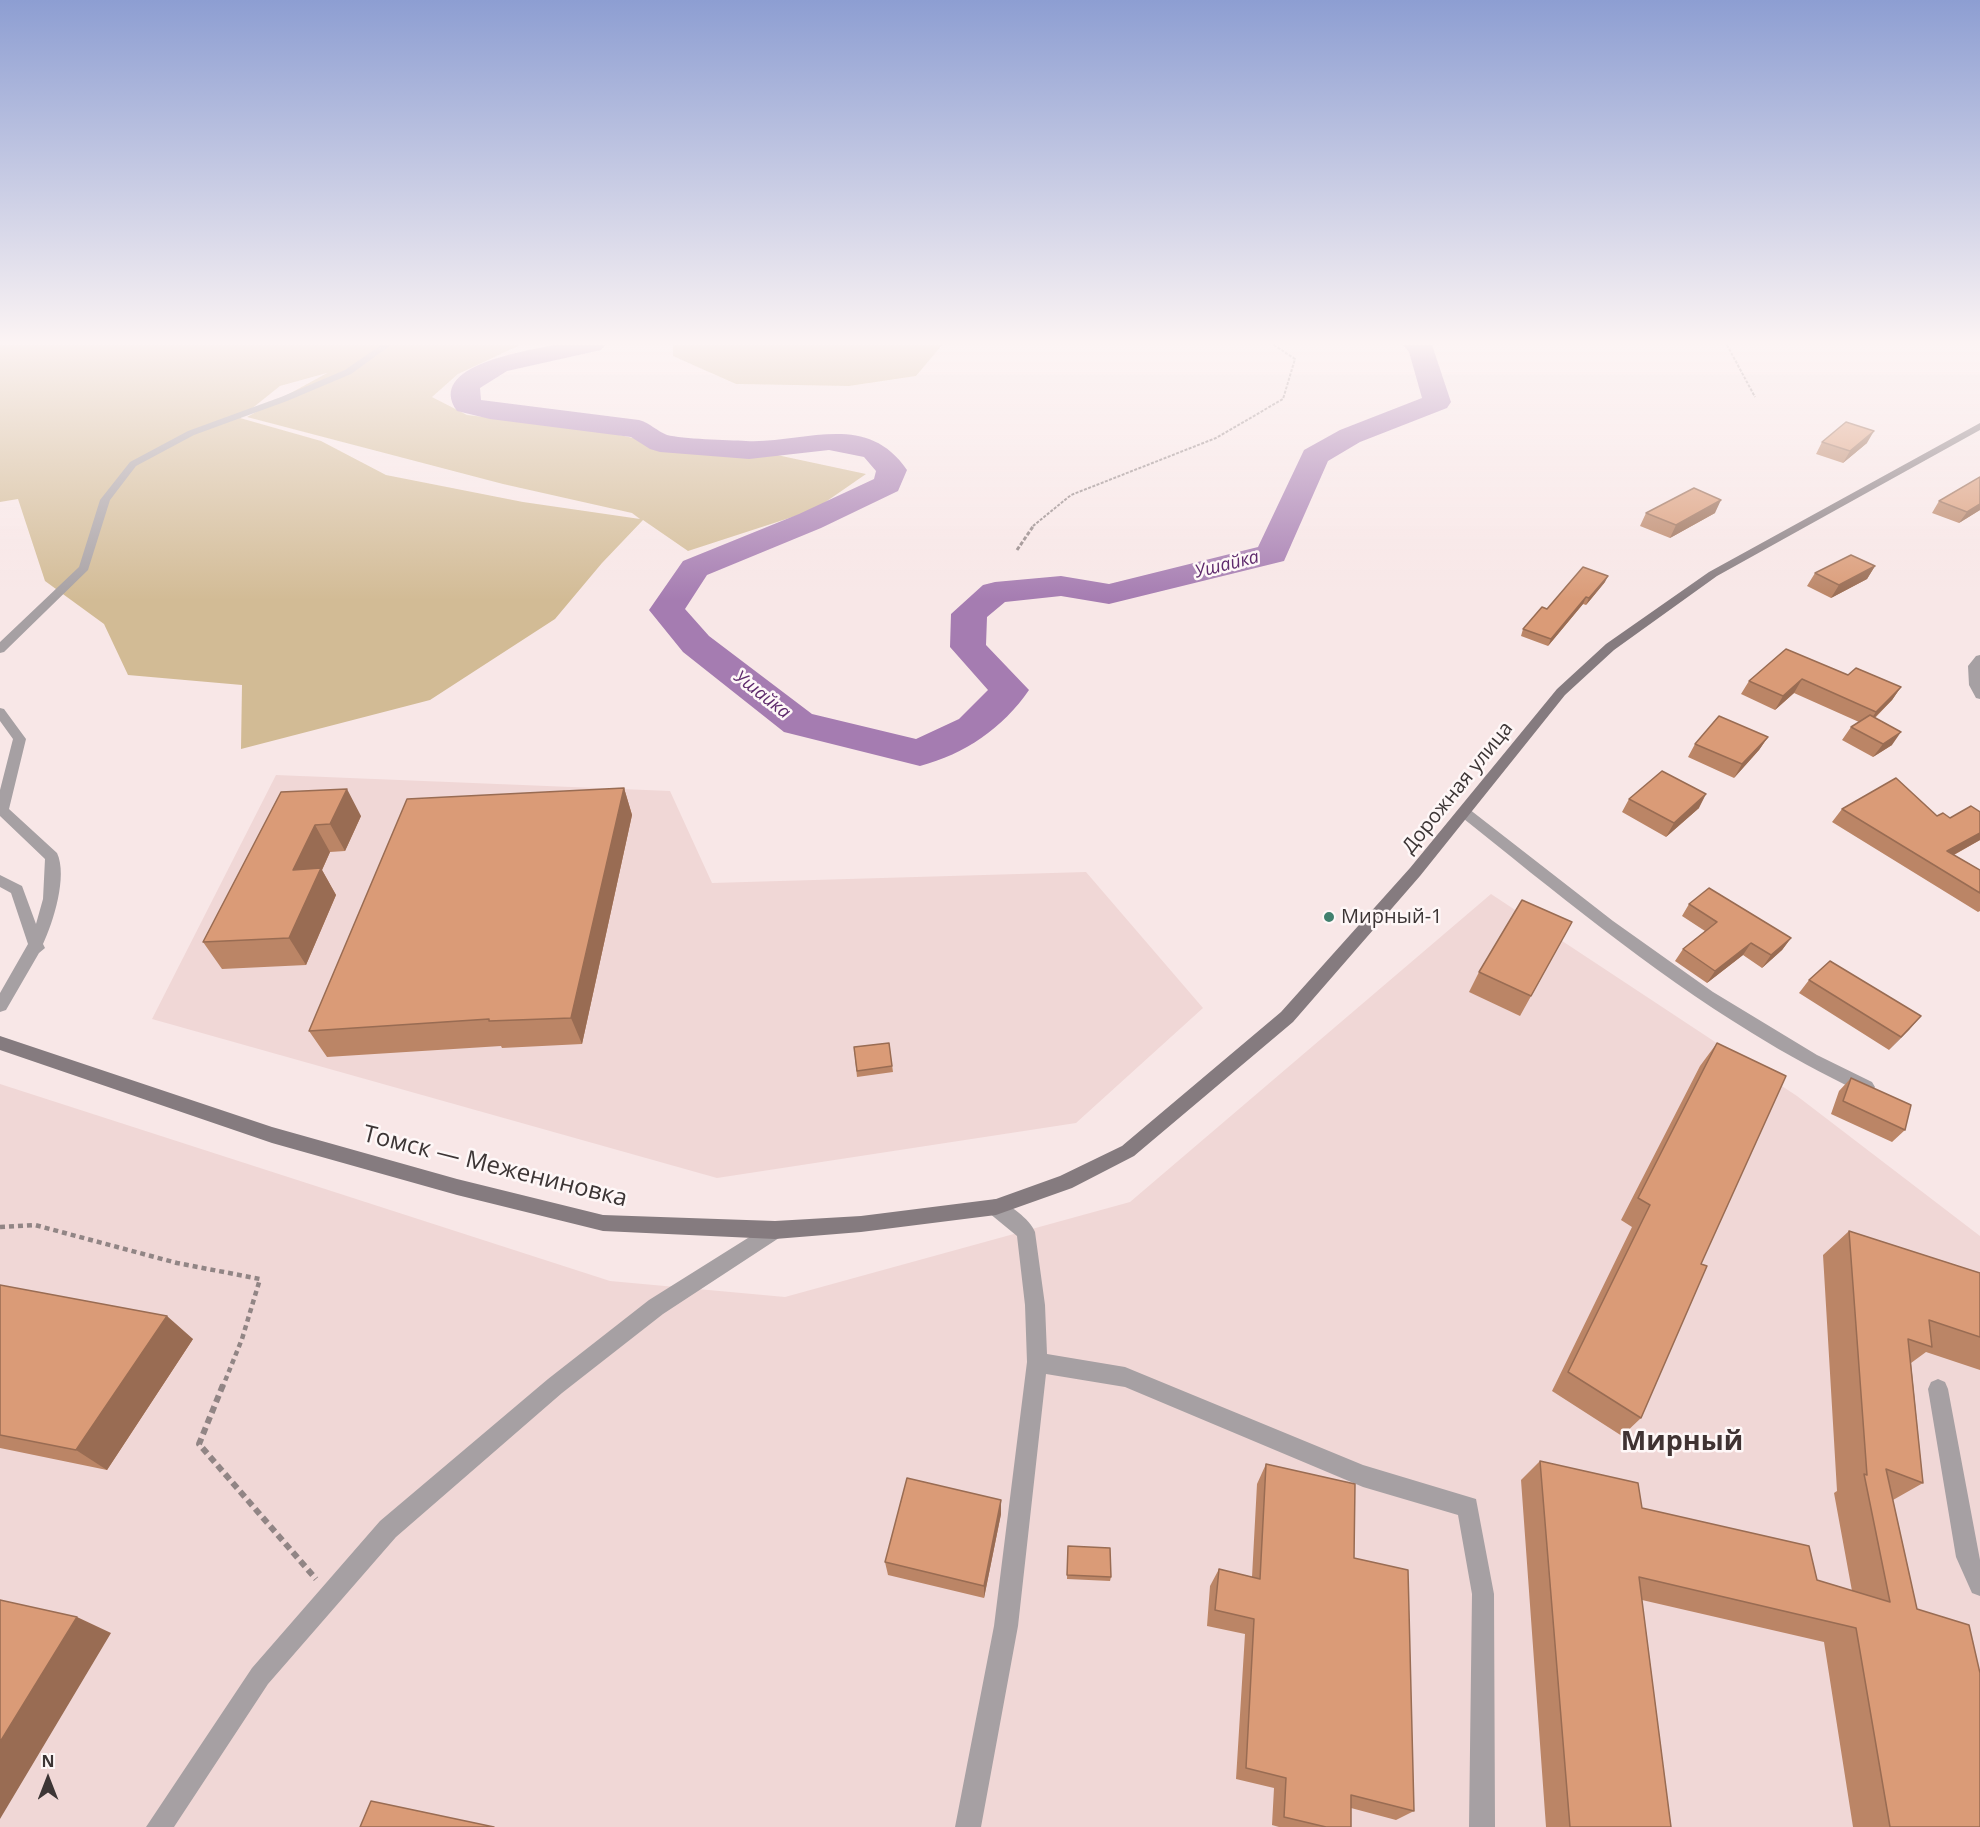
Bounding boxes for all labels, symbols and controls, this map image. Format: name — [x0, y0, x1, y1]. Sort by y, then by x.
water label: Ушайка — [1193, 547, 1261, 583]
water label: Ушайка — [730, 666, 794, 724]
street label: Дорожная улица — [1398, 717, 1518, 859]
place label: Мирный-1 — [1341, 905, 1443, 929]
marker: Мирный-1 — [1322, 910, 1336, 924]
street label: Томск — Межениновка — [360, 1120, 630, 1214]
district label: Мирный — [1621, 1426, 1743, 1458]
north arrow — [18, 1749, 78, 1809]
text: N — [41, 1750, 55, 1772]

